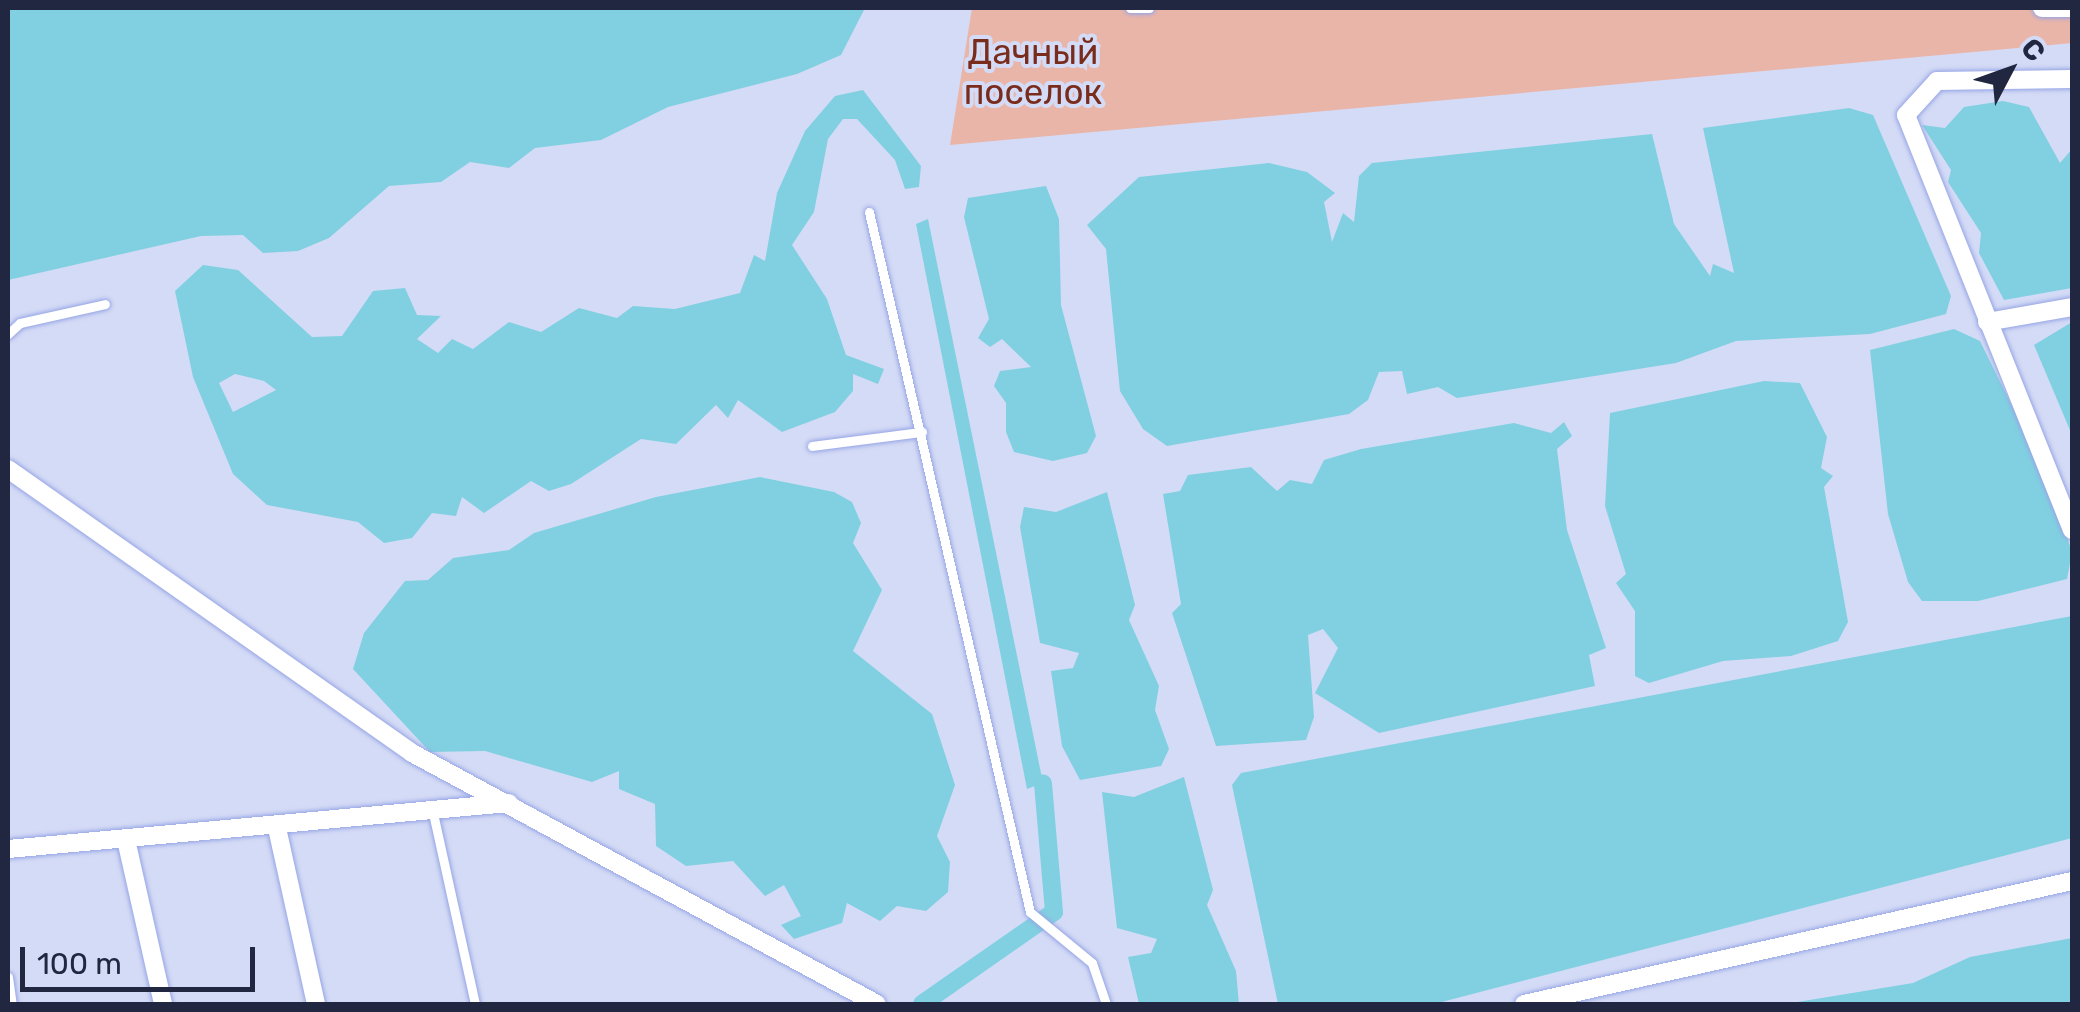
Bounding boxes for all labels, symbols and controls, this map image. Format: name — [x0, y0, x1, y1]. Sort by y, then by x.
north arrow — [1960, 20, 2060, 120]
park label: Дачный поселок — [964, 31, 1102, 113]
text: С — [2014, 32, 2052, 68]
scale bar — [25, 927, 260, 989]
text: 100 m — [37, 946, 122, 982]

